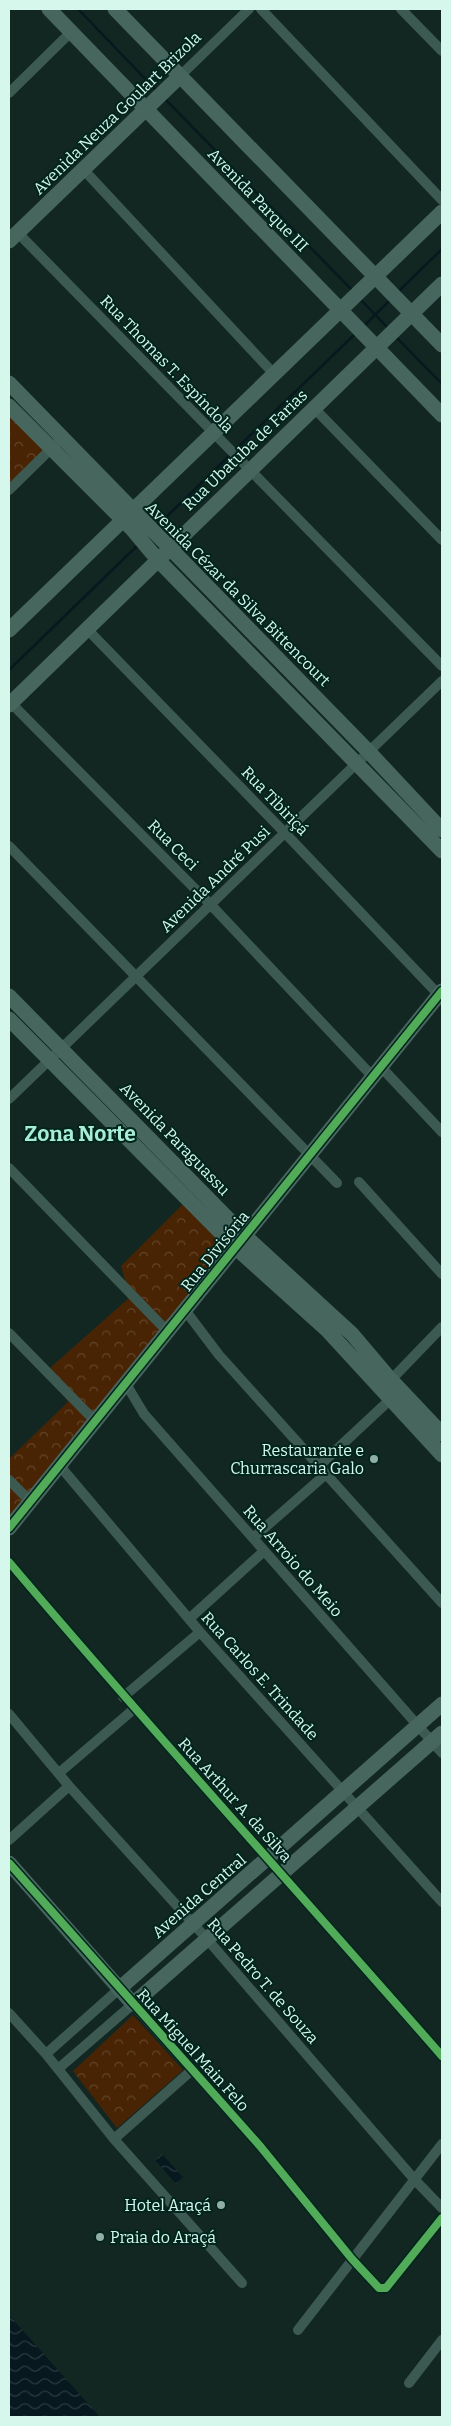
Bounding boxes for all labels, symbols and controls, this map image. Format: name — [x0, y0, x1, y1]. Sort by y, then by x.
street label: Avenida Neuza Goulart Brizola — [29, 28, 205, 198]
street label: Avenida Parque III — [204, 144, 312, 256]
street label: Rua Thomas T. Espíndola — [96, 291, 238, 437]
street label: Rua Ubatuba de Farias — [179, 386, 311, 514]
street label: Avenida Cézar da Silva Bittencourt — [142, 498, 334, 690]
street label: Rua Tibiriçá — [238, 763, 313, 839]
street label: Rua Ceci — [144, 816, 202, 874]
street label: Avenida André Pusi — [156, 822, 274, 936]
street label: Avenida Paraguassu — [116, 1079, 234, 1199]
district label: Zona Norte — [24, 1121, 136, 1147]
street label: Rua Divisória — [177, 1207, 253, 1295]
place label: Restaurante e Churrascaria Galo — [230, 1441, 364, 1478]
marker: Restaurante e Churrascaria Galo — [368, 1453, 380, 1465]
street label: Rua Arroio do Meio — [239, 1501, 347, 1621]
street label: Rua Carlos E. Trindade — [197, 1608, 323, 1744]
street label: Rua Arthur A. da Silva — [174, 1734, 296, 1866]
street label: Avenida Central — [148, 1850, 250, 1942]
street label: Rua Pedro T. de Souza — [203, 1914, 323, 2048]
street label: Rua Miguel Main Felo — [133, 1985, 253, 2115]
place label: Hotel Araçá — [124, 2196, 211, 2215]
marker: Hotel Araçá — [215, 2199, 227, 2211]
place label: Praia do Araçá — [110, 2228, 216, 2247]
marker: Praia do Araçá — [94, 2231, 106, 2243]

